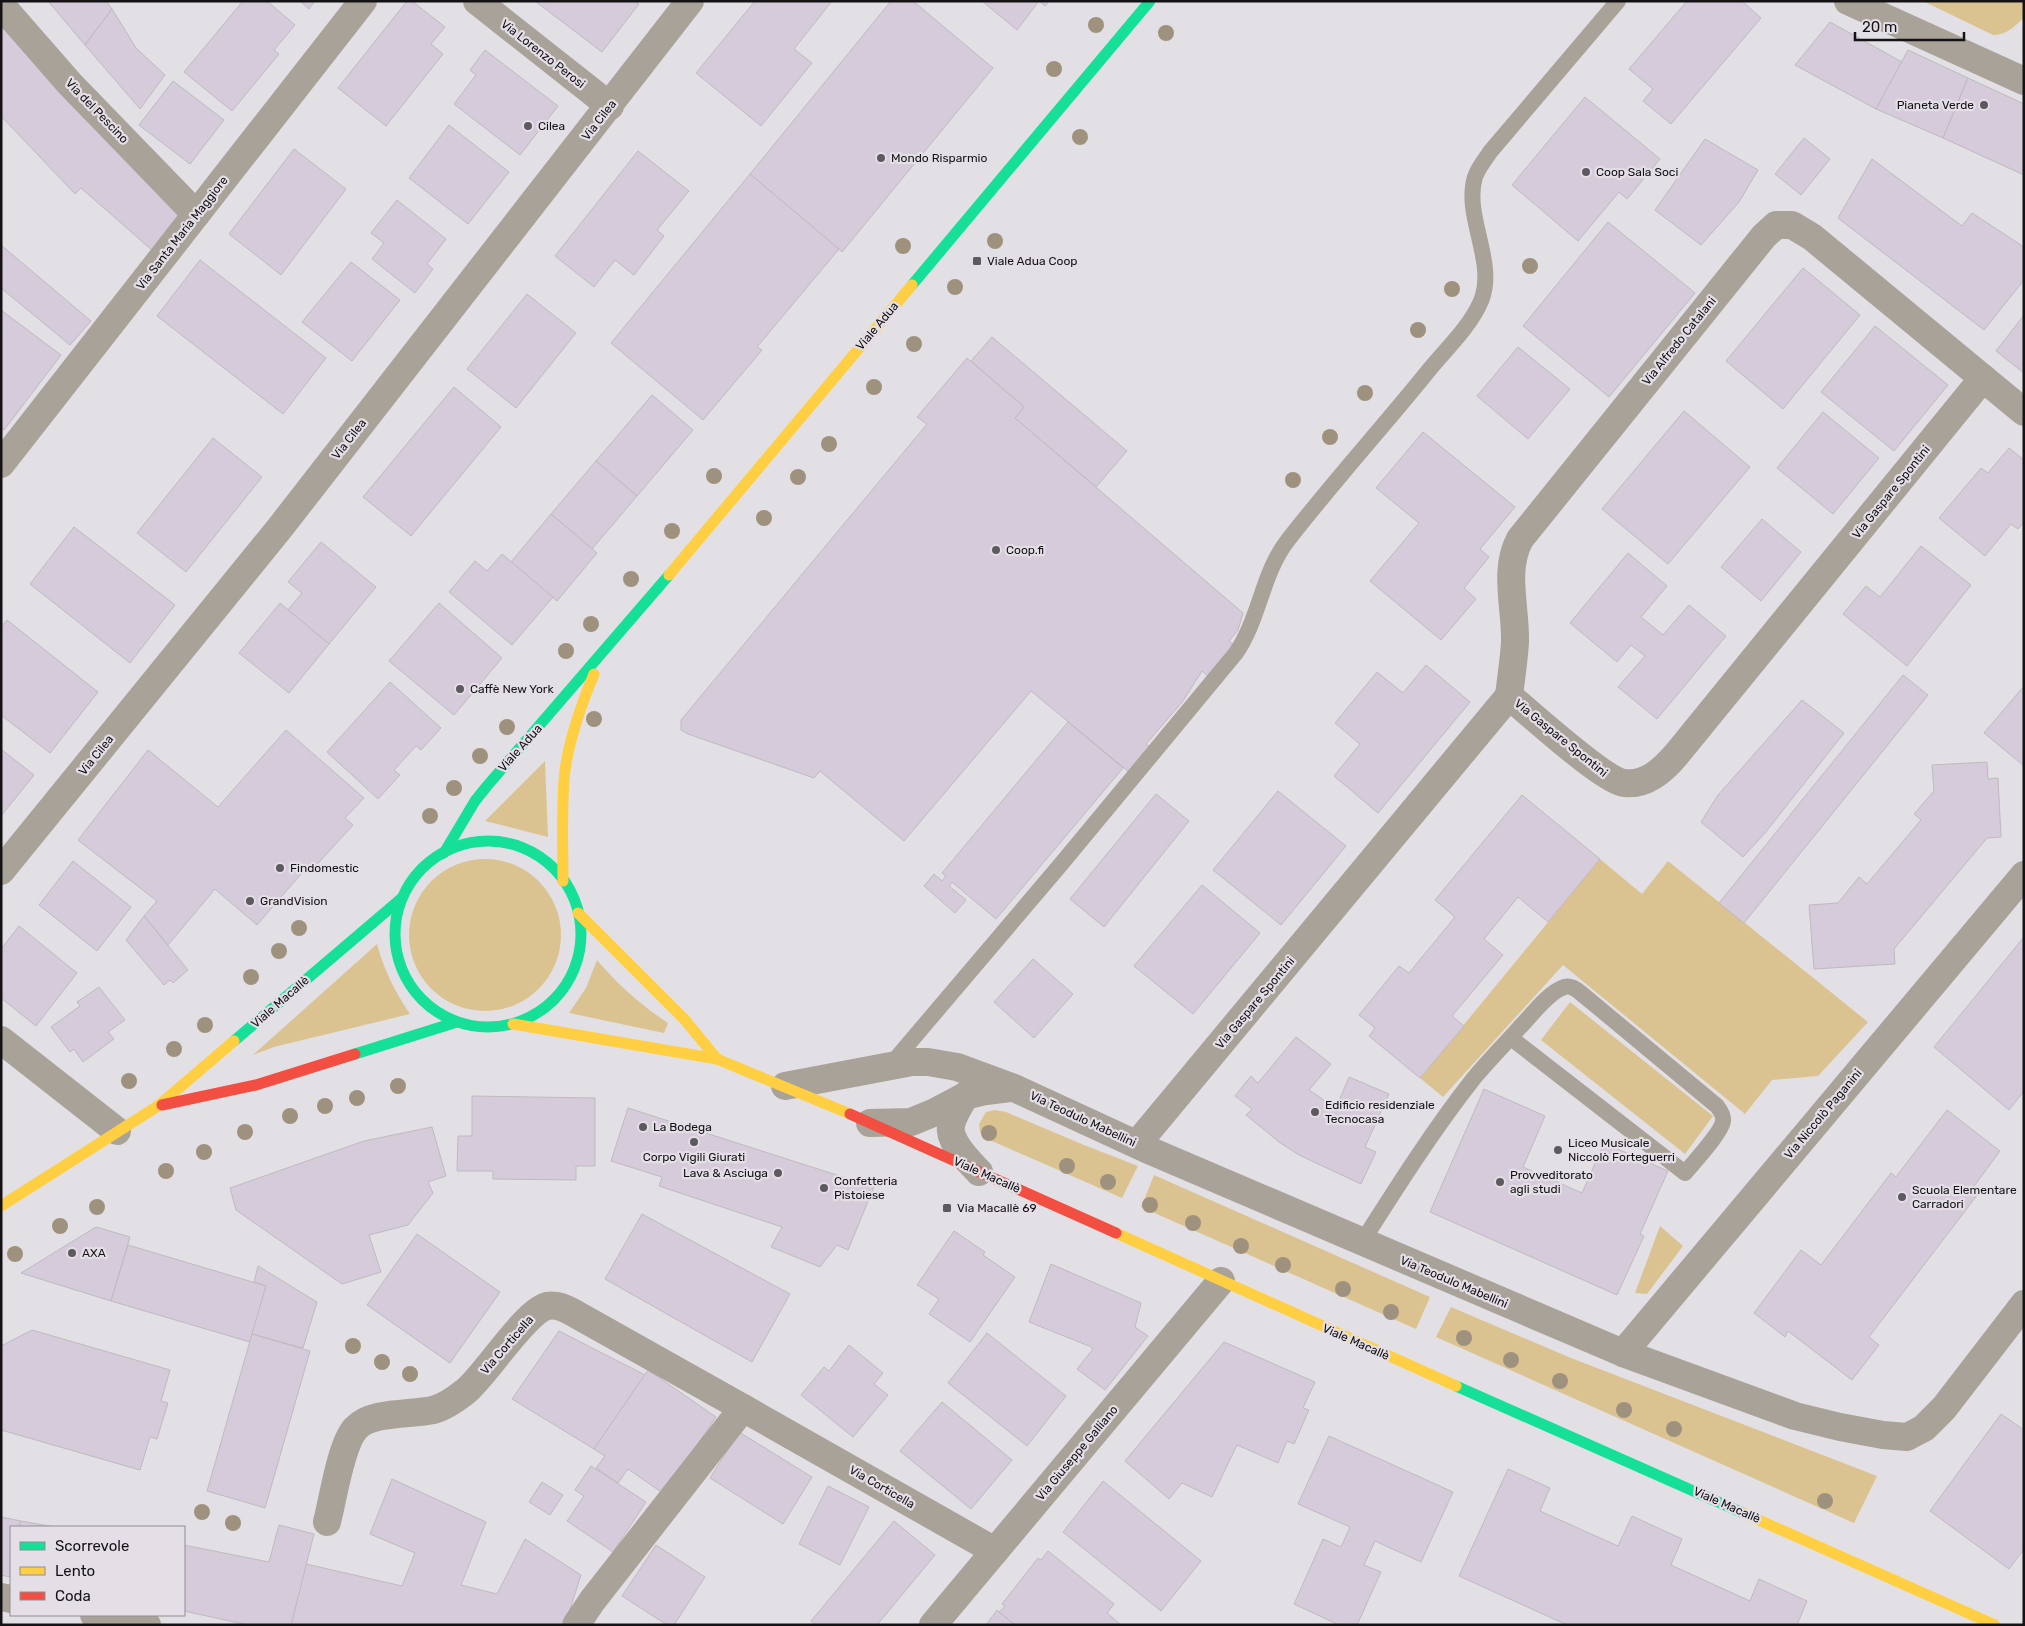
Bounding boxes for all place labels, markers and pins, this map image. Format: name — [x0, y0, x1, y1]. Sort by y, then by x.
place label: Pianeta Verde — [1897, 98, 1974, 112]
marker: Pianeta Verde — [1978, 99, 1990, 111]
place label: Cilea — [538, 119, 565, 133]
marker: Cilea — [522, 120, 534, 132]
place label: Mondo Risparmio — [891, 151, 987, 165]
marker: Mondo Risparmio — [875, 152, 887, 164]
place label: Coop Sala Soci — [1596, 165, 1678, 179]
marker: Coop Sala Soci — [1580, 166, 1592, 178]
place label: Viale Adua Coop — [987, 254, 1077, 268]
marker: Viale Adua Coop — [971, 255, 983, 267]
place label: Coop.fi — [1006, 543, 1044, 557]
marker: Coop.fi — [990, 544, 1002, 556]
place label: Caffè New York — [470, 682, 554, 696]
marker: Caffè New York — [454, 683, 466, 695]
place label: Findomestic — [290, 861, 359, 875]
marker: Findomestic — [274, 862, 286, 874]
place label: GrandVision — [260, 894, 328, 908]
marker: GrandVision — [244, 895, 256, 907]
place label: Edificio residenziale Tecnocasa — [1325, 1098, 1435, 1126]
marker: Edificio residenziale Tecnocasa — [1309, 1106, 1321, 1118]
place label: La Bodega — [653, 1120, 712, 1134]
marker: La Bodega — [637, 1121, 649, 1133]
marker: Corpo Vigili Giurati — [688, 1136, 700, 1148]
place label: Liceo Musicale Niccolò Forteguerri — [1568, 1136, 1675, 1164]
marker: Liceo Musicale Niccolò Forteguerri — [1552, 1144, 1564, 1156]
place label: Corpo Vigili Giurati — [643, 1150, 745, 1164]
place label: Lava & Asciuga — [683, 1166, 768, 1180]
marker: Lava & Asciuga — [772, 1167, 784, 1179]
place label: Provveditorato agli studi — [1510, 1168, 1593, 1196]
place label: Confetteria Pistoiese — [834, 1174, 897, 1202]
marker: Provveditorato agli studi — [1494, 1176, 1506, 1188]
marker: Confetteria Pistoiese — [818, 1182, 830, 1194]
place label: Scuola Elementare Carradori — [1912, 1183, 2017, 1211]
marker: Scuola Elementare Carradori — [1896, 1191, 1908, 1203]
place label: Via Macallè 69 — [957, 1201, 1037, 1215]
marker: Via Macallè 69 — [941, 1202, 953, 1214]
place label: AXA — [82, 1246, 106, 1260]
marker: AXA — [66, 1247, 78, 1259]

